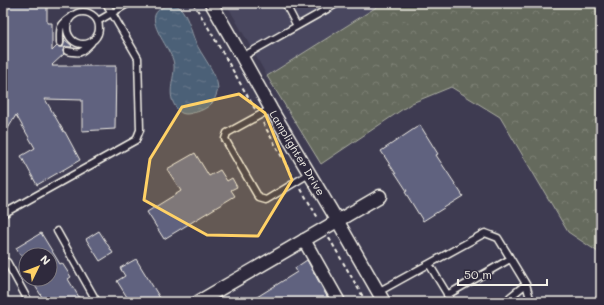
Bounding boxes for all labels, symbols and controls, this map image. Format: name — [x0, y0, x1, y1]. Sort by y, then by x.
street label: Lamplighter Drive — [266, 107, 329, 198]
north arrow — [18, 247, 58, 287]
text: N — [37, 252, 54, 268]
scale bar — [458, 261, 547, 287]
text: 50 m — [464, 266, 492, 282]

